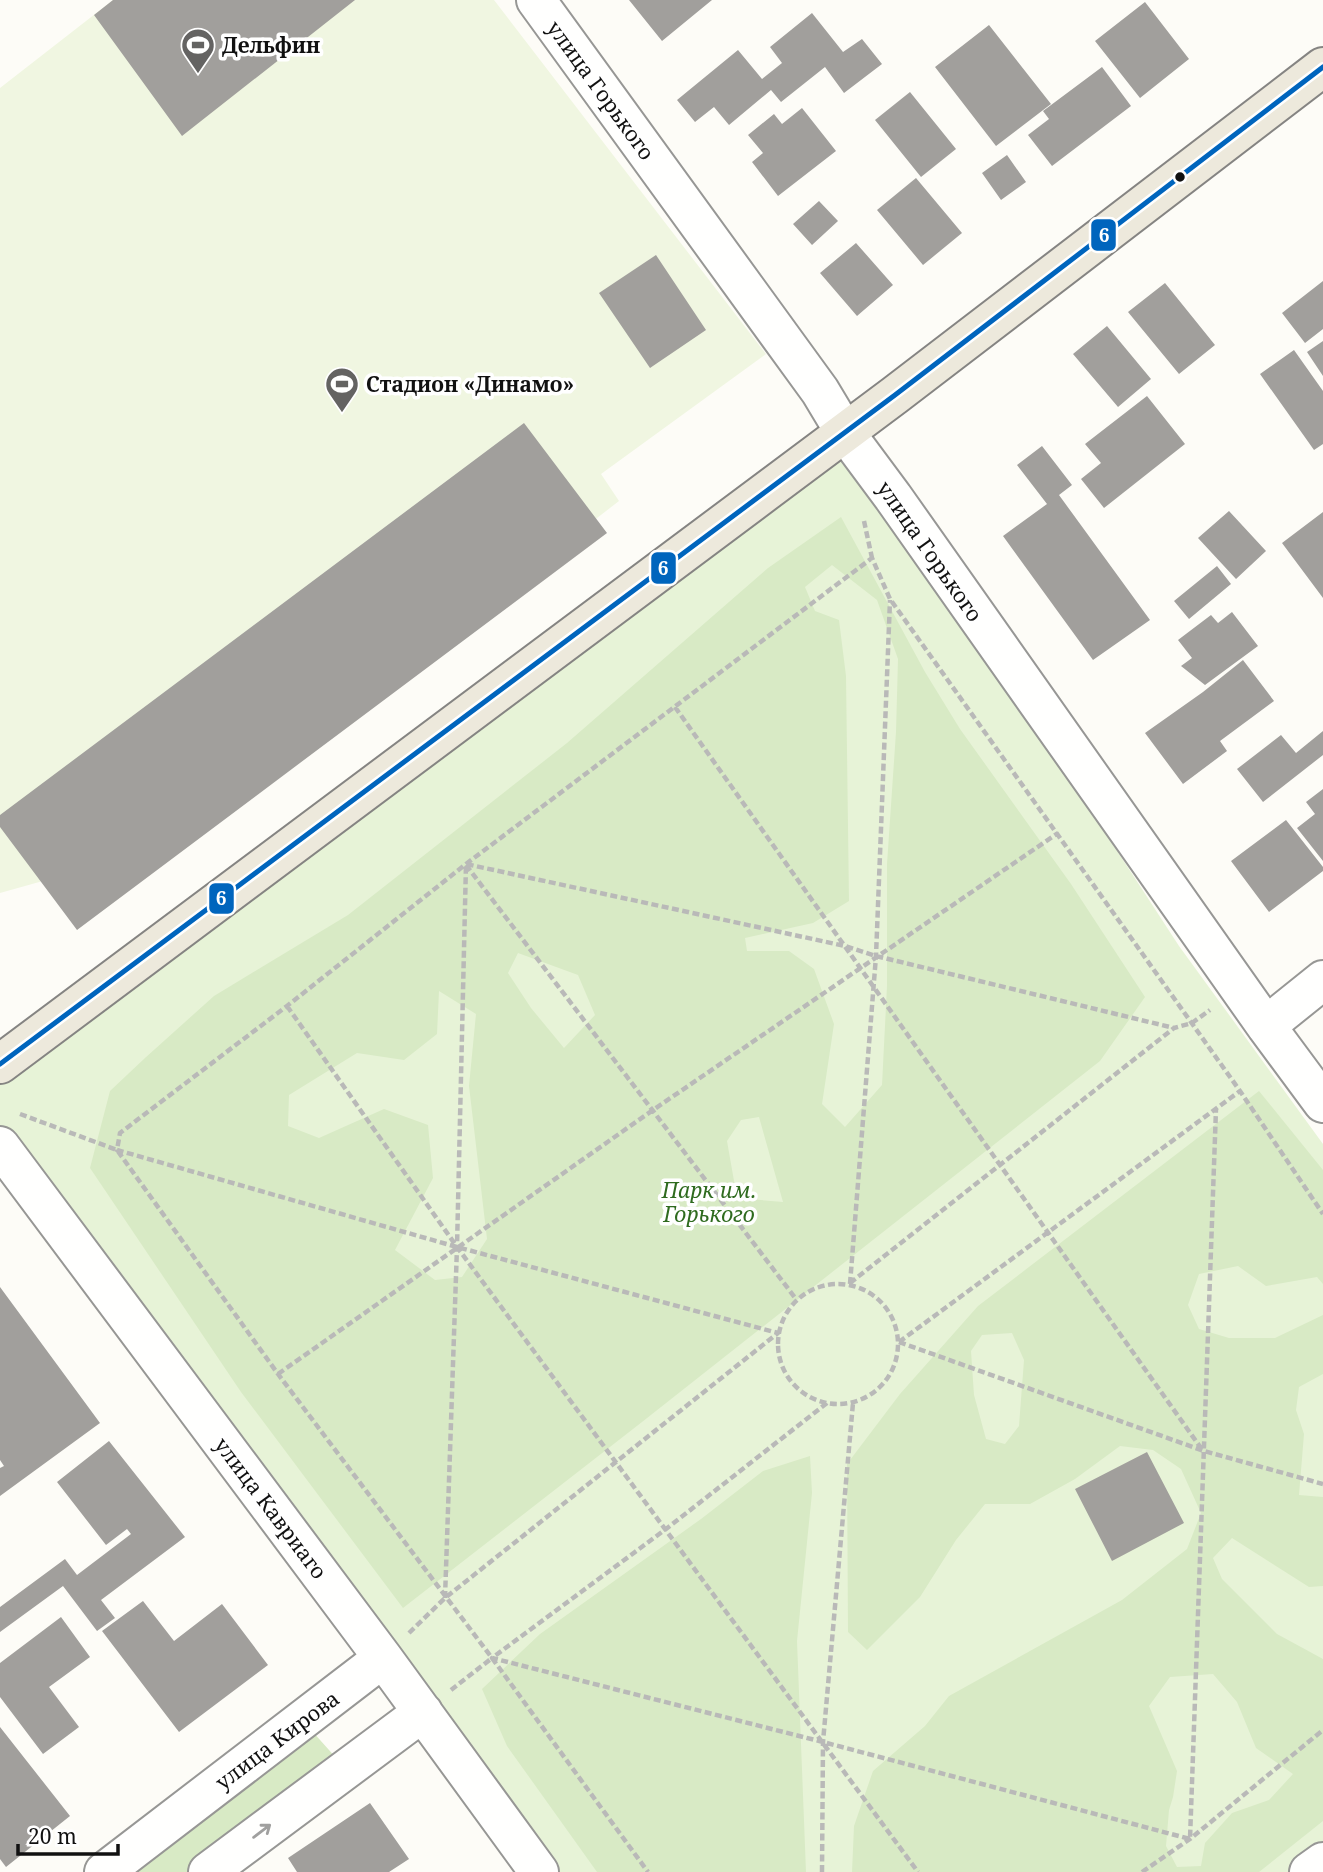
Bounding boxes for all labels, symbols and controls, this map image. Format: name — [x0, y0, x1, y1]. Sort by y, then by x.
street label: улица Горького — [541, 15, 661, 165]
sports icon: Дельфин — [179, 26, 217, 75]
place label: Дельфин — [222, 31, 320, 59]
unlabelled marker — [1173, 170, 1187, 184]
line badge: 6 — [1090, 218, 1117, 252]
text: 6 — [1099, 222, 1110, 248]
sports icon: Стадион «Динамо» — [323, 365, 361, 414]
place label: Стадион «Динамо» — [366, 370, 574, 398]
street label: улица Горького — [871, 475, 989, 627]
line badge: 6 — [650, 551, 677, 585]
text: 6 — [658, 555, 669, 581]
line badge: 6 — [208, 882, 235, 915]
text: 6 — [216, 885, 227, 911]
park label: Парк им. Горького — [661, 1176, 756, 1228]
street label: улица Кавриаго — [209, 1432, 333, 1584]
street label: улица Кирова — [209, 1684, 345, 1796]
scale bar — [18, 1812, 117, 1856]
text: 20 m — [28, 1822, 77, 1850]
one-way arrow — [253, 1824, 271, 1839]

